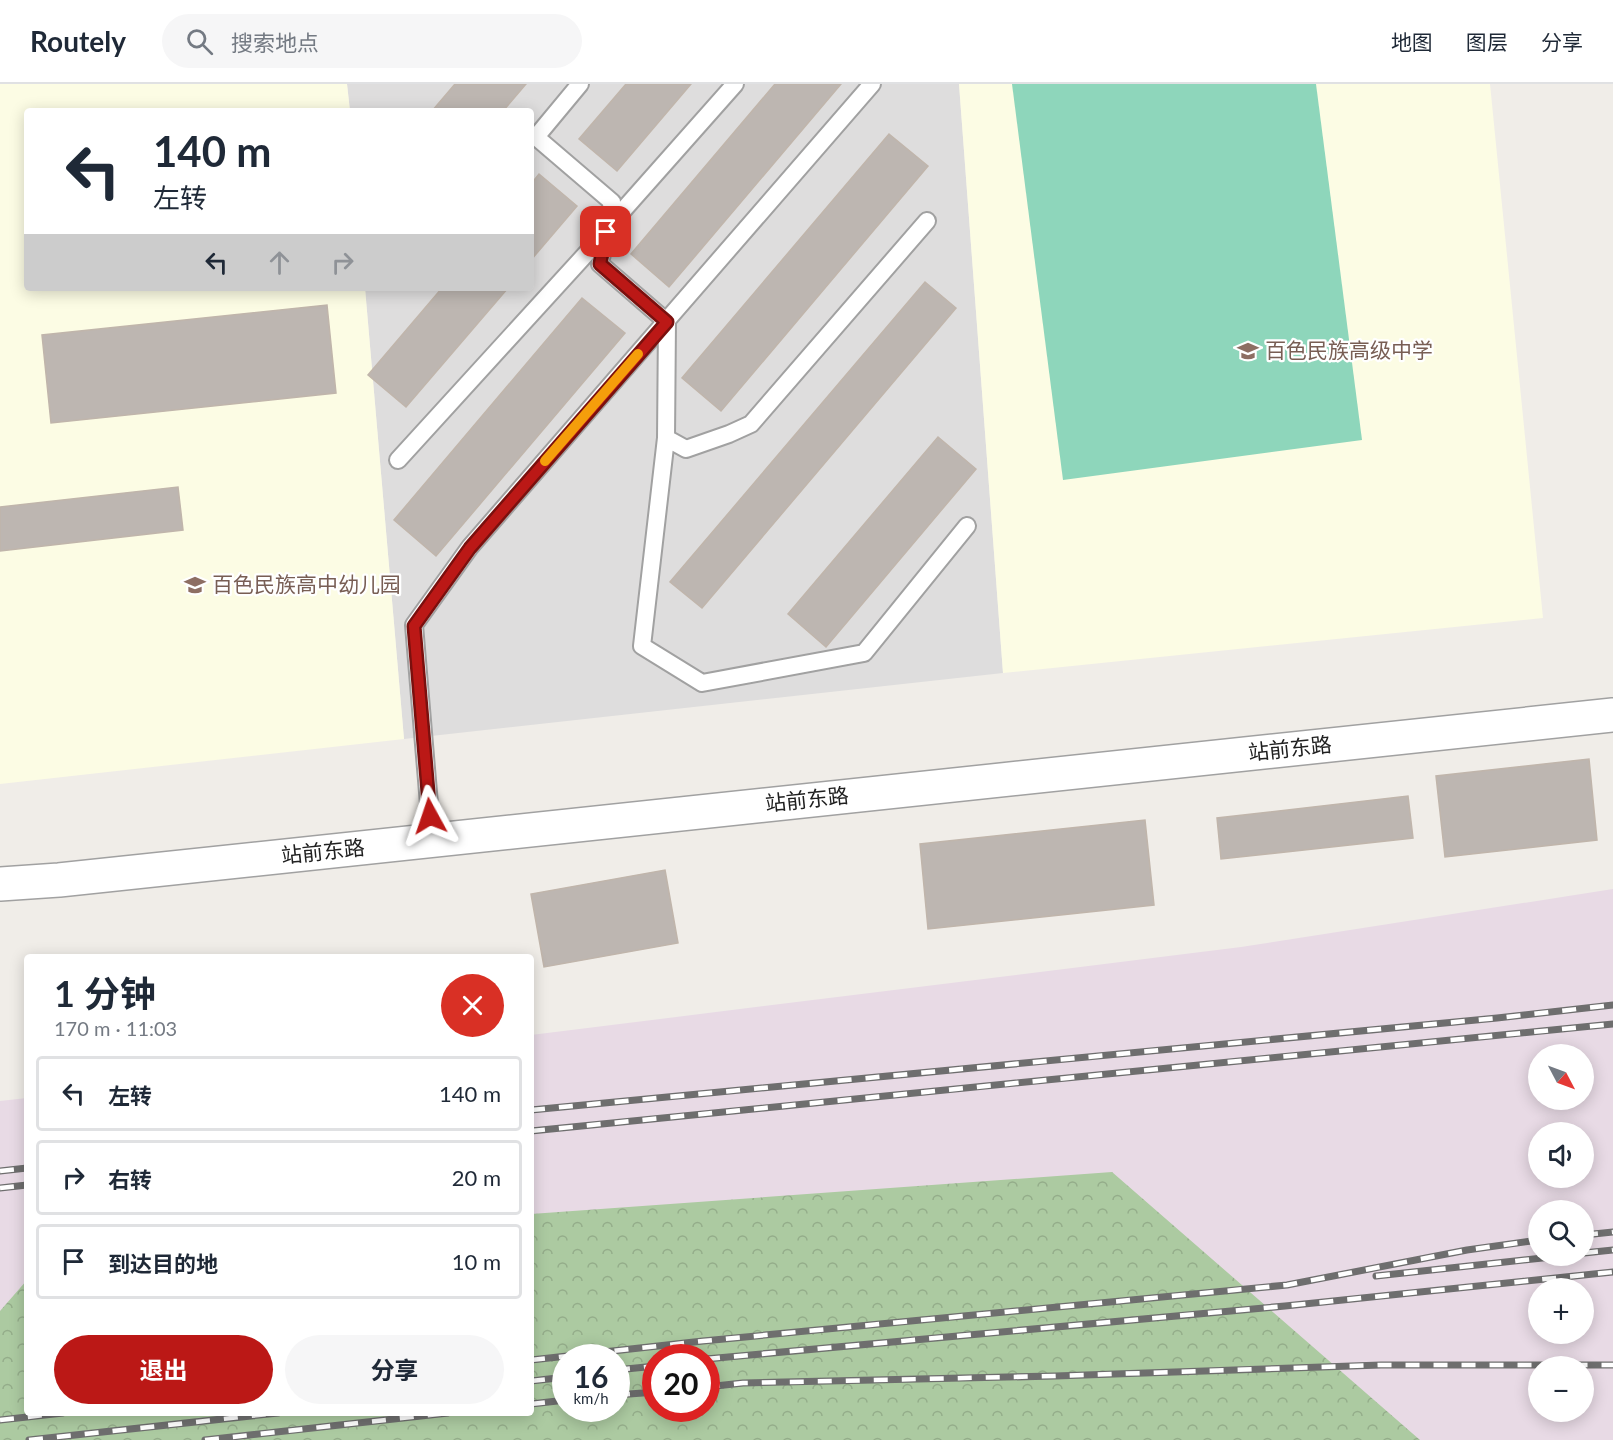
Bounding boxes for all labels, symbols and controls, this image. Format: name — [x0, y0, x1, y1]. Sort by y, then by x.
search box — [162, 14, 582, 68]
text: Routely — [30, 24, 126, 58]
icon: search — [183, 25, 216, 58]
text: 搜索地点 — [231, 29, 319, 56]
text: 地图 — [1391, 29, 1433, 54]
text: 图层 — [1466, 29, 1508, 54]
text: 分享 — [1541, 29, 1583, 54]
text: 140 m — [153, 126, 271, 176]
icon: left — [54, 132, 132, 210]
text: 左转 — [153, 181, 207, 214]
pin — [580, 206, 631, 257]
icon: arrive — [589, 215, 622, 248]
icon: left — [200, 246, 233, 279]
icon: ahead — [263, 246, 296, 279]
icon: right — [326, 246, 359, 279]
place label: 百色民族高级中学 — [1265, 337, 1433, 362]
school or university icon: 百色民族高级中学 — [1236, 339, 1260, 363]
place label: 百色民族高中幼儿园 — [212, 571, 401, 596]
school or university icon: 百色民族高中幼儿园 — [183, 573, 207, 597]
street label: 站前东路 — [1247, 731, 1333, 764]
street label: 站前东路 — [764, 782, 850, 815]
position arrow — [398, 784, 462, 848]
street label: 站前东路 — [280, 834, 366, 867]
text: 1 分钟 — [54, 971, 156, 1015]
button: close — [441, 974, 504, 1037]
text: 170 m · 11:03 — [54, 1016, 177, 1040]
north arrow — [1528, 1044, 1594, 1110]
map controls — [1528, 1044, 1594, 1422]
icon: left — [57, 1077, 90, 1110]
text: 140 m — [439, 1080, 501, 1107]
text: 左转 — [108, 1082, 152, 1109]
button: sound — [1528, 1122, 1594, 1188]
icon: right — [57, 1161, 90, 1194]
text: 20 m — [452, 1164, 501, 1191]
text: 右转 — [108, 1166, 152, 1193]
button: search — [1528, 1200, 1594, 1266]
icon: arrive — [57, 1245, 90, 1278]
text: 10 m — [452, 1248, 501, 1275]
text: 到达目的地 — [108, 1250, 218, 1277]
button: + — [1528, 1278, 1594, 1344]
button: 退出 — [54, 1335, 273, 1404]
button: 分享 — [285, 1335, 504, 1404]
speed limit sign: 20 — [642, 1344, 720, 1422]
button: − — [1528, 1356, 1594, 1422]
text: 16 — [574, 1358, 608, 1394]
text: km/h — [573, 1389, 609, 1407]

